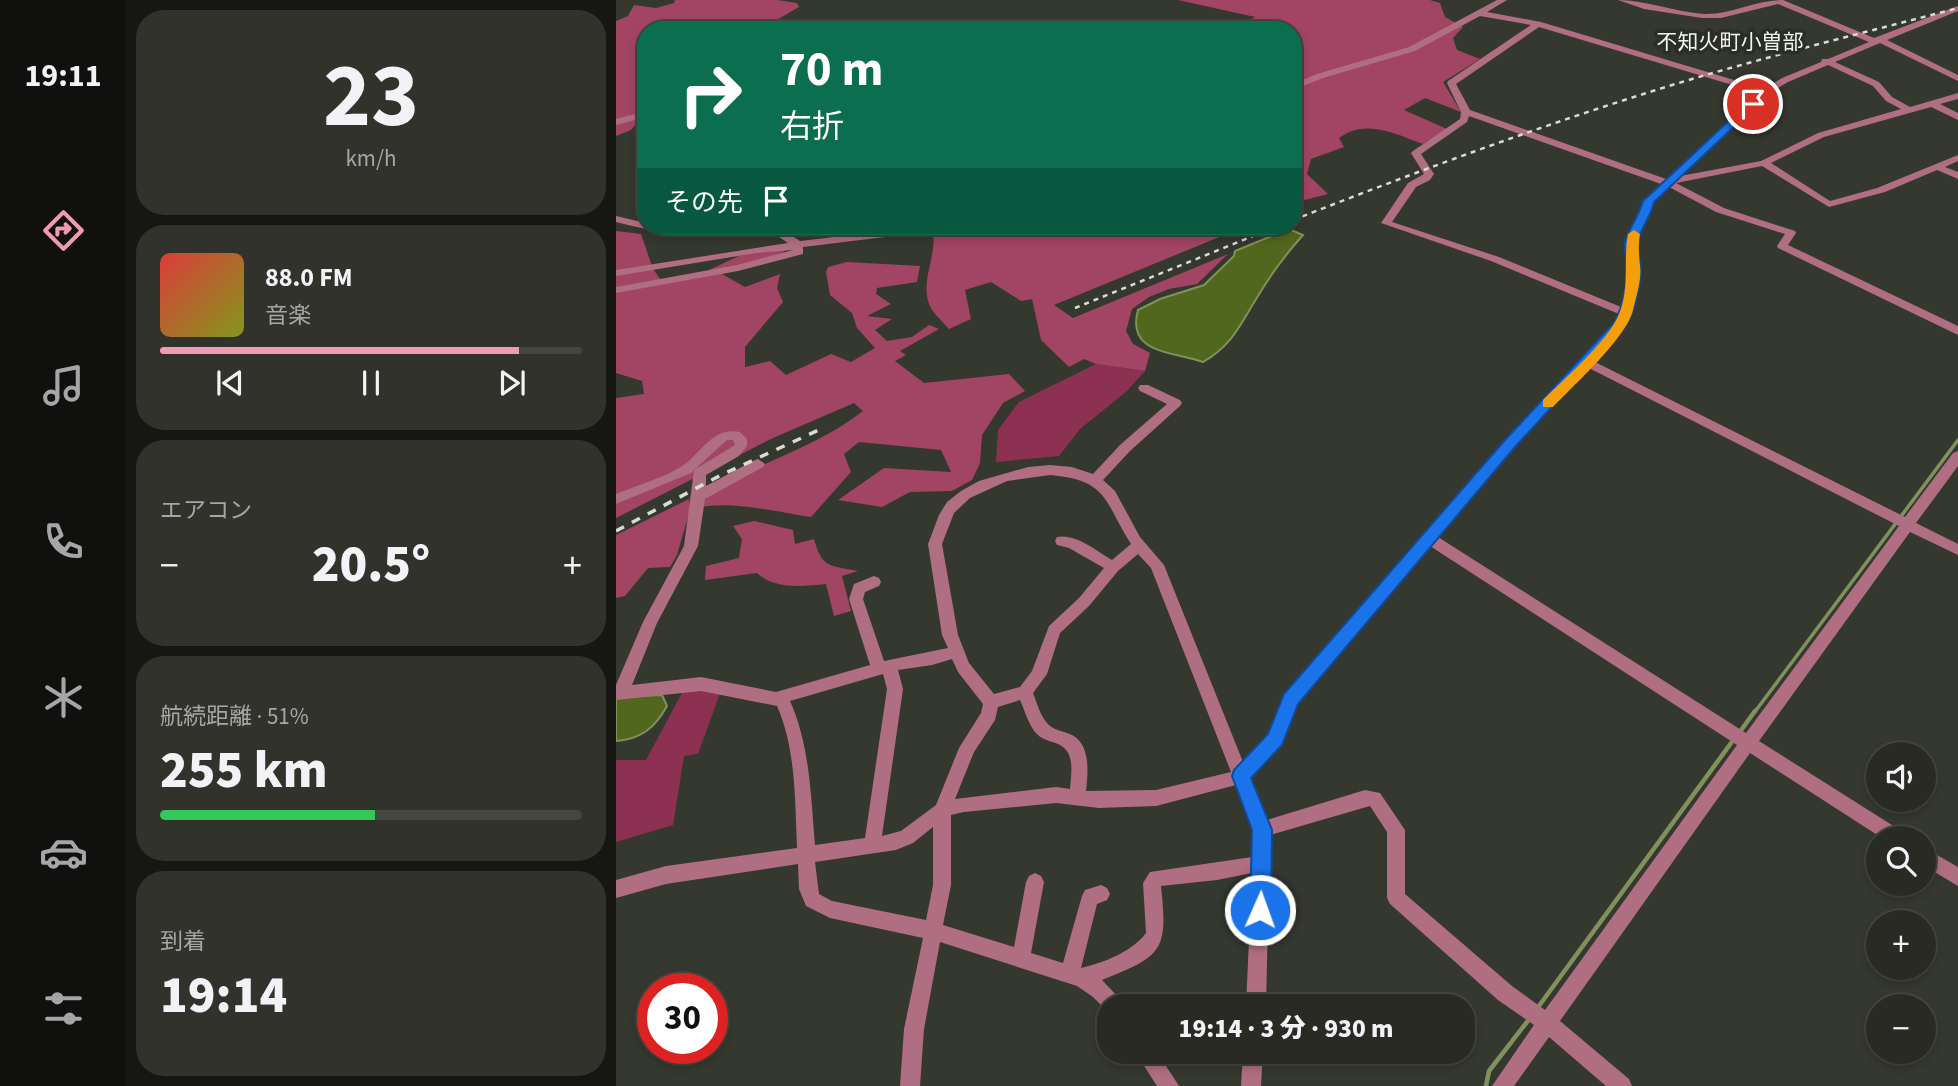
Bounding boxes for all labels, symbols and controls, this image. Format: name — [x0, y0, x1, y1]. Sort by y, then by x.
district label: 不知火町小曽部 — [1657, 27, 1804, 57]
text: 23 — [323, 32, 419, 161]
text: 70 m — [780, 35, 884, 105]
icon: right — [665, 49, 756, 140]
text: 19:11 — [24, 53, 102, 99]
pin — [1723, 74, 1783, 134]
icon: arrive — [1734, 85, 1772, 123]
text: 右折 — [780, 104, 844, 150]
text: km/h — [345, 142, 397, 175]
icon: arrive — [757, 182, 795, 220]
text: その先 — [665, 184, 743, 221]
icon: directions — [39, 206, 88, 255]
text: 88.0 FM — [265, 259, 353, 296]
text: 音楽 — [265, 299, 311, 332]
icon: music — [39, 361, 88, 410]
icon: previous — [211, 364, 249, 402]
icon: pause — [352, 364, 390, 402]
icon: next — [493, 364, 531, 402]
text: エアコン — [160, 494, 252, 527]
icon: phone — [39, 517, 88, 566]
text: 20.5° — [312, 528, 430, 602]
text: − — [160, 539, 179, 593]
text: + — [563, 539, 582, 593]
icon: climate — [39, 673, 88, 722]
text: 航続距離 · 51% — [160, 700, 309, 733]
text: 255 km — [160, 734, 328, 808]
map controls — [1866, 742, 1936, 1064]
button: sound — [1866, 742, 1936, 812]
button: search — [1866, 826, 1936, 896]
icon: car — [39, 828, 88, 877]
position arrow — [1223, 873, 1297, 947]
button: + — [1866, 910, 1936, 980]
text: 到着 — [160, 925, 206, 958]
text: 19:14 — [160, 959, 287, 1033]
speed limit sign: 30 — [637, 973, 728, 1064]
icon: filters — [39, 984, 88, 1033]
button: − — [1866, 994, 1936, 1064]
text: 19:14 · 3 分 · 930 m — [1179, 1010, 1393, 1047]

